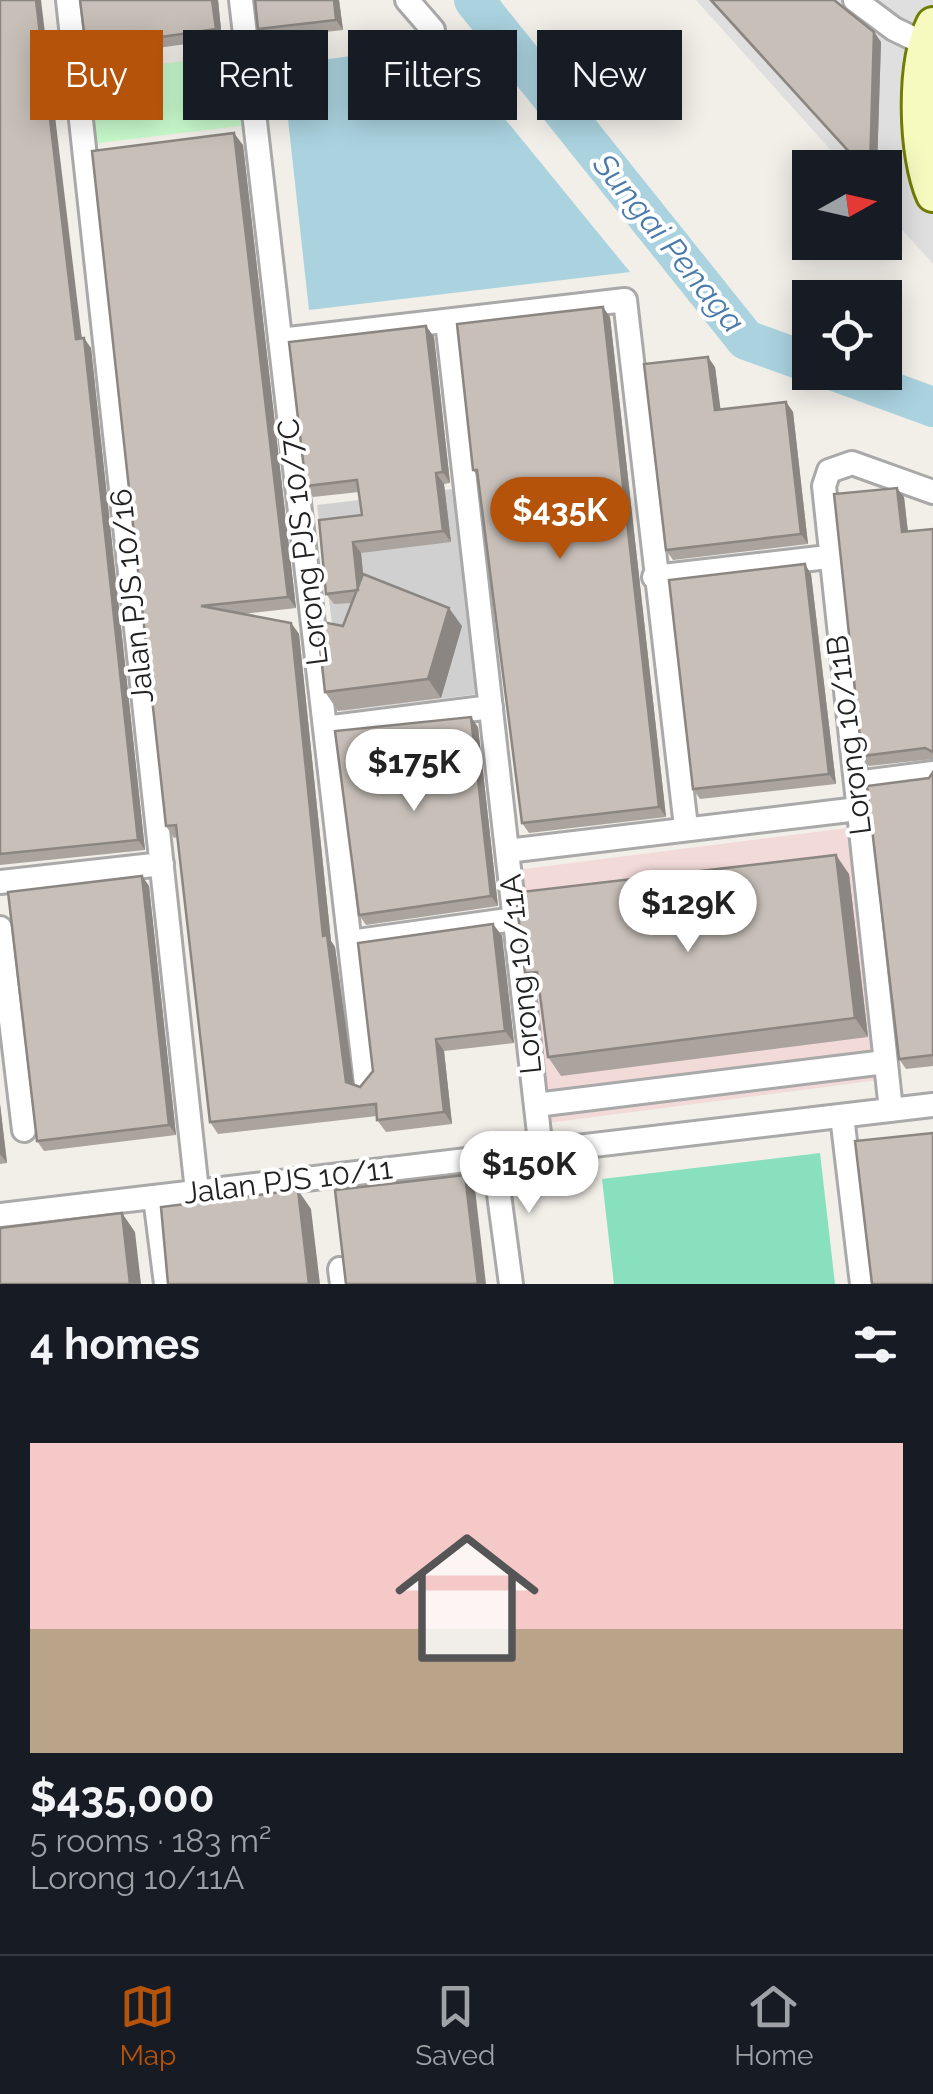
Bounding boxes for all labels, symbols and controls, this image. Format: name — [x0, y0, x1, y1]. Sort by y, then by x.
chip: Buy — [30, 30, 163, 120]
chip: Rent — [183, 30, 328, 120]
chip: Filters — [348, 30, 517, 120]
chip: New — [537, 30, 682, 120]
water label: Sungai Penaga — [586, 145, 753, 339]
north arrow — [792, 150, 902, 260]
map controls — [792, 150, 902, 390]
button: locate — [792, 280, 902, 390]
street label: Lorong PJS 10/7C — [270, 417, 335, 667]
pin: $435K — [490, 477, 630, 562]
street label: Jalan PJS 10/16 — [103, 487, 160, 705]
text: $435K — [512, 491, 608, 528]
street label: Lorong 10/11B — [819, 633, 878, 837]
pin: $175K — [344, 729, 484, 814]
text: $175K — [368, 743, 460, 780]
pin: $129K — [618, 870, 758, 955]
street label: Lorong 10/11A — [493, 872, 548, 1076]
text: $129K — [641, 884, 735, 921]
pin: $150K — [459, 1131, 599, 1216]
text: $150K — [482, 1145, 576, 1182]
street label: Jalan PJS 10/11 — [181, 1150, 395, 1211]
icon: filters — [848, 1317, 903, 1372]
text: 4 homes — [30, 1320, 200, 1369]
icon: home — [377, 1508, 557, 1688]
text: $435,000 — [30, 1773, 214, 1822]
text: 5 rooms · 183 m² — [30, 1822, 271, 1859]
text: Lorong 10/11A — [30, 1859, 244, 1896]
tab: Map — [119, 1979, 176, 2072]
tab: Saved — [415, 1979, 495, 2072]
tab: Home — [734, 1979, 814, 2072]

